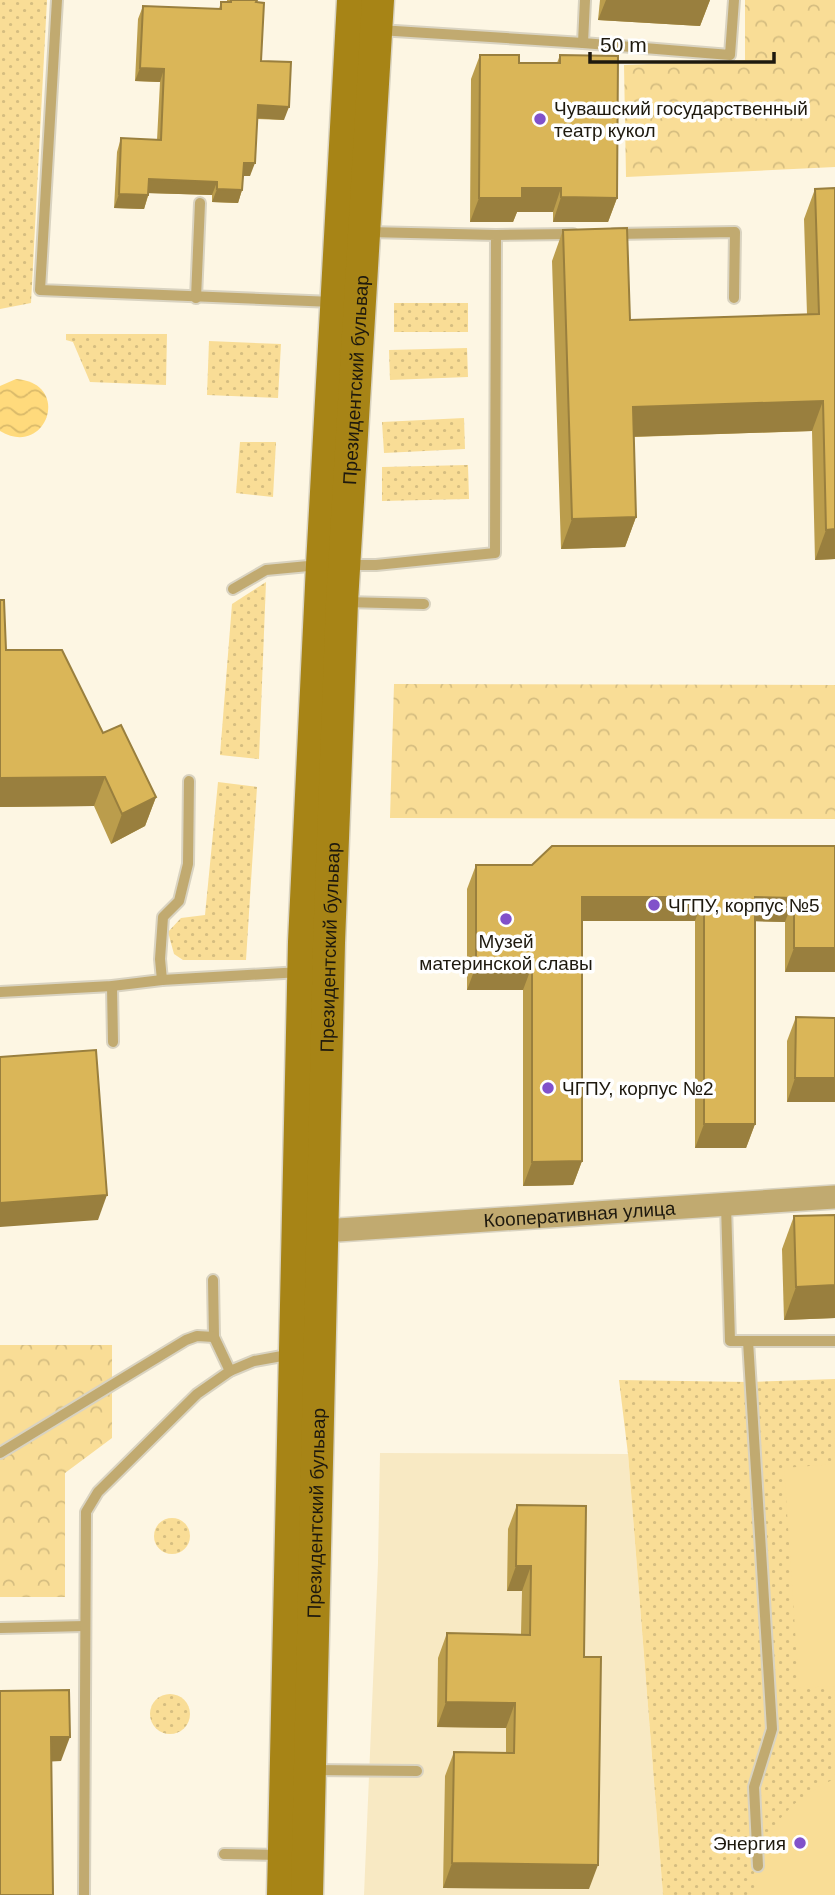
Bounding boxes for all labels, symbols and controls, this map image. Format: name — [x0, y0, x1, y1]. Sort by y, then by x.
scale bar — [590, 21, 774, 65]
text: 50 m — [600, 33, 647, 56]
place label: Чувашский государственный театр кукол — [554, 98, 808, 141]
marker: Чувашский государственный театр кукол — [532, 111, 548, 127]
street label: Президентский бульвар — [339, 274, 373, 486]
street label: Президентский бульвар — [316, 842, 344, 1053]
place label: ЧГПУ, корпус №5 — [668, 895, 820, 916]
marker: ЧГПУ, корпус №5 — [646, 897, 662, 913]
marker: Музей материнской славы — [498, 911, 514, 927]
place label: Музей материнской славы — [419, 931, 593, 974]
place label: ЧГПУ, корпус №2 — [562, 1078, 714, 1099]
marker: ЧГПУ, корпус №2 — [540, 1080, 556, 1096]
street label: Кооперативная улица — [483, 1198, 676, 1231]
street label: Президентский бульвар — [303, 1408, 329, 1619]
place label: Энергия — [713, 1833, 786, 1854]
marker: Энергия — [792, 1835, 808, 1851]

